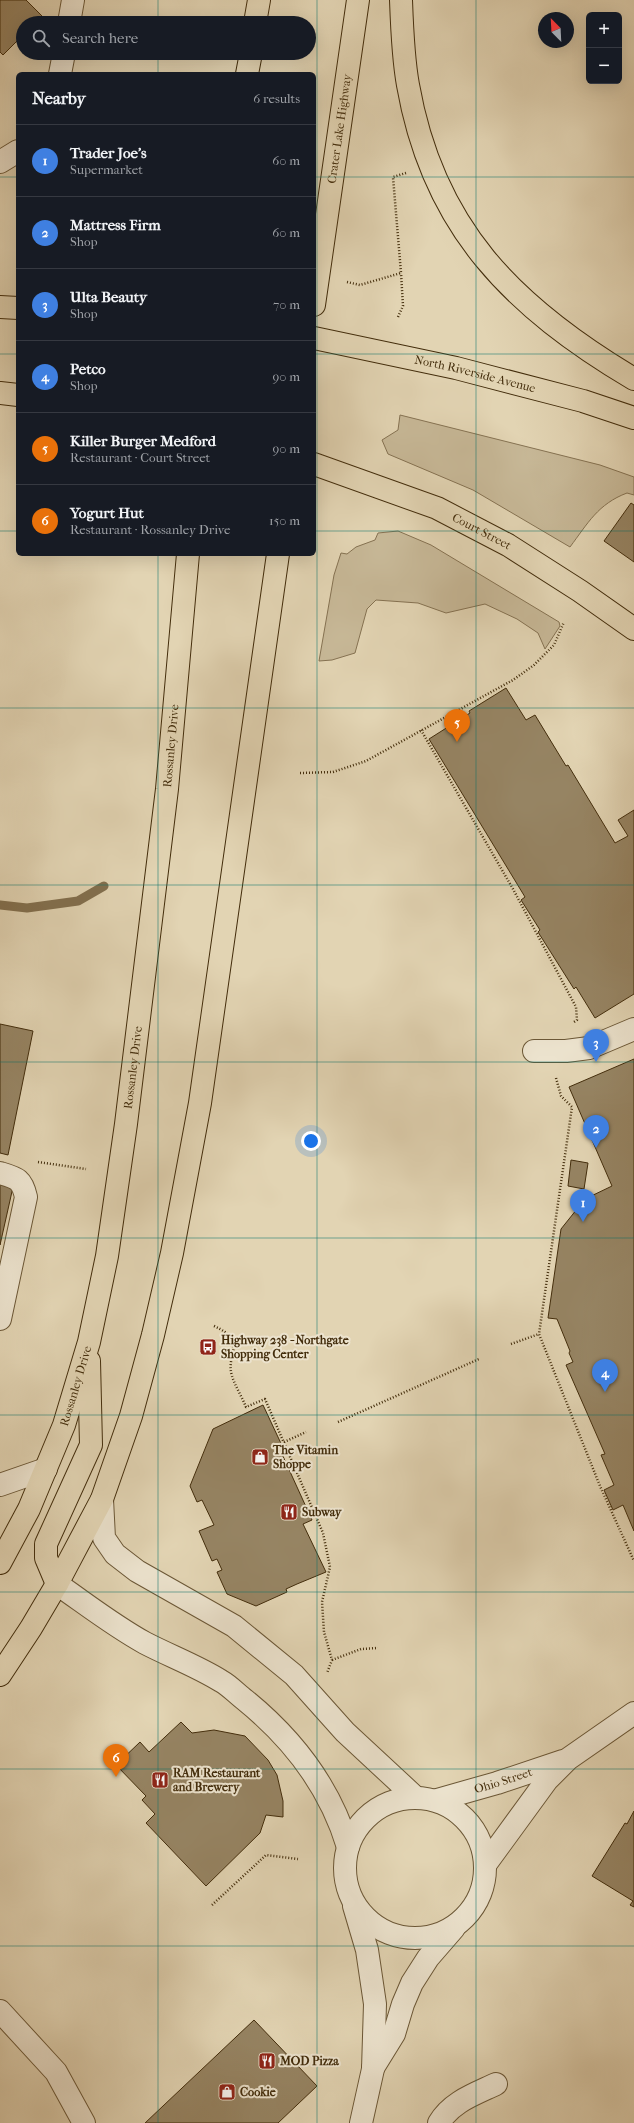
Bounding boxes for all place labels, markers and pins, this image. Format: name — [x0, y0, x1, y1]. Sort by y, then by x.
pin: 5 — [444, 709, 470, 742]
pin: 3 — [583, 1029, 609, 1062]
pin: 2 — [583, 1115, 609, 1148]
pin: 1 — [570, 1189, 596, 1222]
place label: Highway 238 - Northgate Shopping Center — [221, 1333, 349, 1362]
bus stop icon: Highway 238 - Northgate Shopping Center — [198, 1337, 218, 1357]
pin: 4 — [592, 1359, 618, 1392]
place label: The Vitamin Shoppe — [272, 1443, 339, 1472]
shop icon: The Vitamin Shoppe — [250, 1447, 270, 1467]
restaurant icon: Subway — [279, 1502, 299, 1522]
place label: Subway — [302, 1505, 342, 1520]
pin: 6 — [103, 1744, 129, 1777]
place label: RAM Restaurant and Brewery — [173, 1766, 261, 1795]
restaurant icon: RAM Restaurant and Brewery — [150, 1770, 170, 1790]
restaurant icon: MOD Pizza — [257, 2051, 277, 2071]
place label: MOD Pizza — [279, 2054, 339, 2068]
shop icon: Cookie — [217, 2082, 237, 2102]
place label: Cookie — [240, 2085, 276, 2099]

